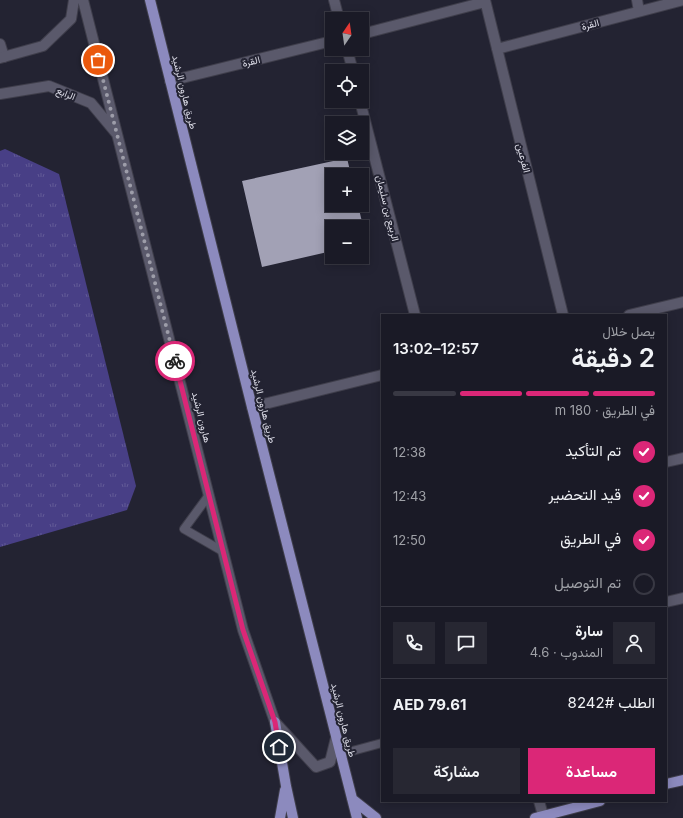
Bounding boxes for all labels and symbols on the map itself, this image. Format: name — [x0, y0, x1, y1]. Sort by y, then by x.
north arrow — [325, 12, 369, 56]
street label: القرة — [580, 16, 600, 33]
pin — [81, 43, 115, 77]
street label: القرة — [241, 53, 261, 70]
street label: طريق هارون الرشيد — [169, 54, 200, 131]
street label: الرابع — [54, 84, 77, 103]
street label: الفرعين — [514, 142, 533, 174]
street label: الربيع بن سليمان — [373, 174, 402, 242]
courier — [155, 341, 195, 381]
street label: طريق هارون الرشيد — [248, 368, 279, 445]
street label: هارون الرشيد — [189, 390, 214, 444]
street label: طريق هارون الرشيد — [328, 682, 359, 759]
pin — [262, 730, 296, 764]

